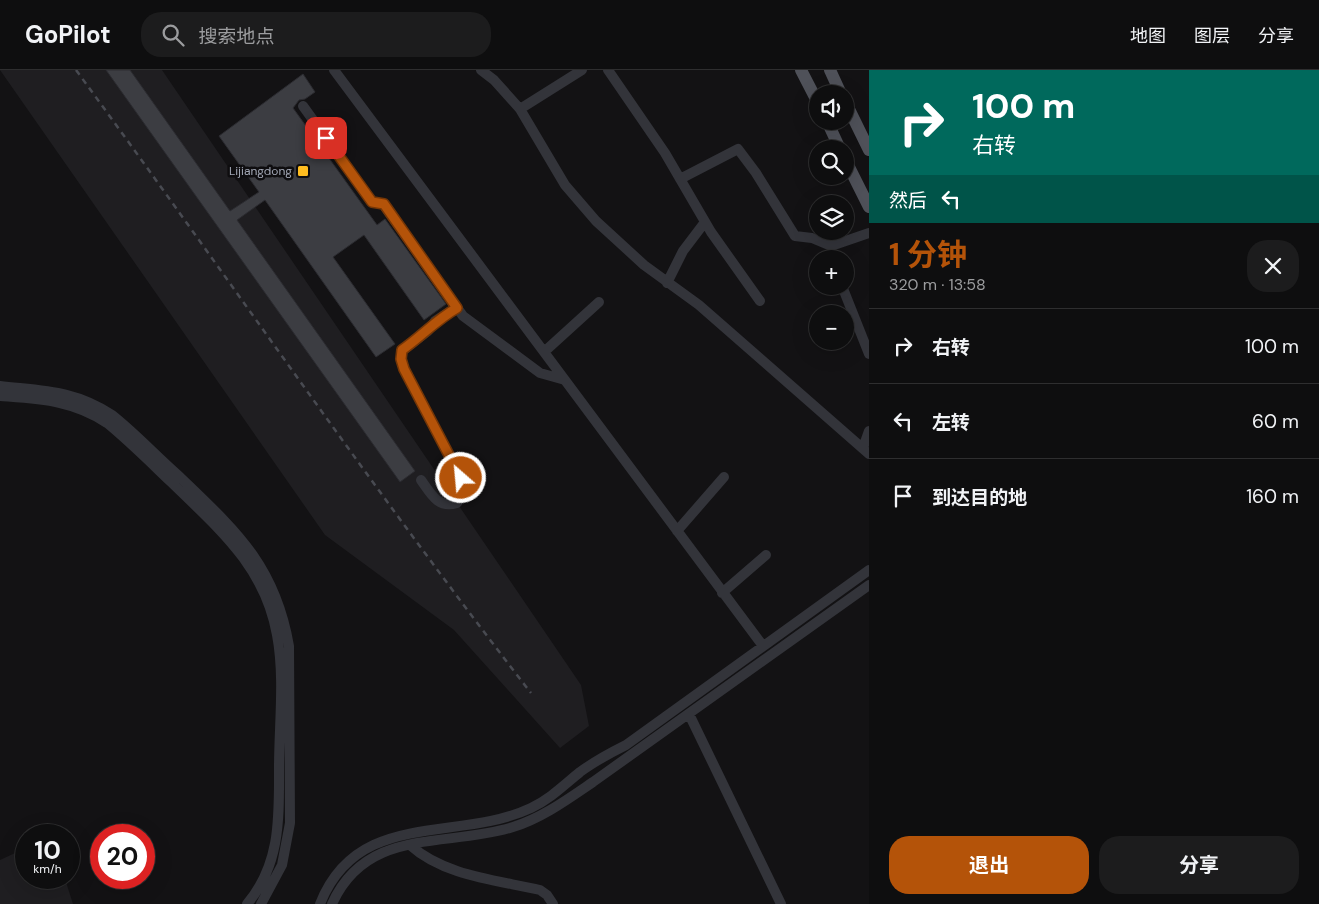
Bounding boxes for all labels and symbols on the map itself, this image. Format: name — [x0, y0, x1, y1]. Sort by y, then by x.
pin — [305, 117, 347, 159]
place label: Lijiangdong — [229, 163, 292, 179]
marker: Lijiangdong — [296, 164, 310, 178]
position arrow — [434, 451, 486, 503]
speed limit sign: 20 — [90, 824, 155, 889]

